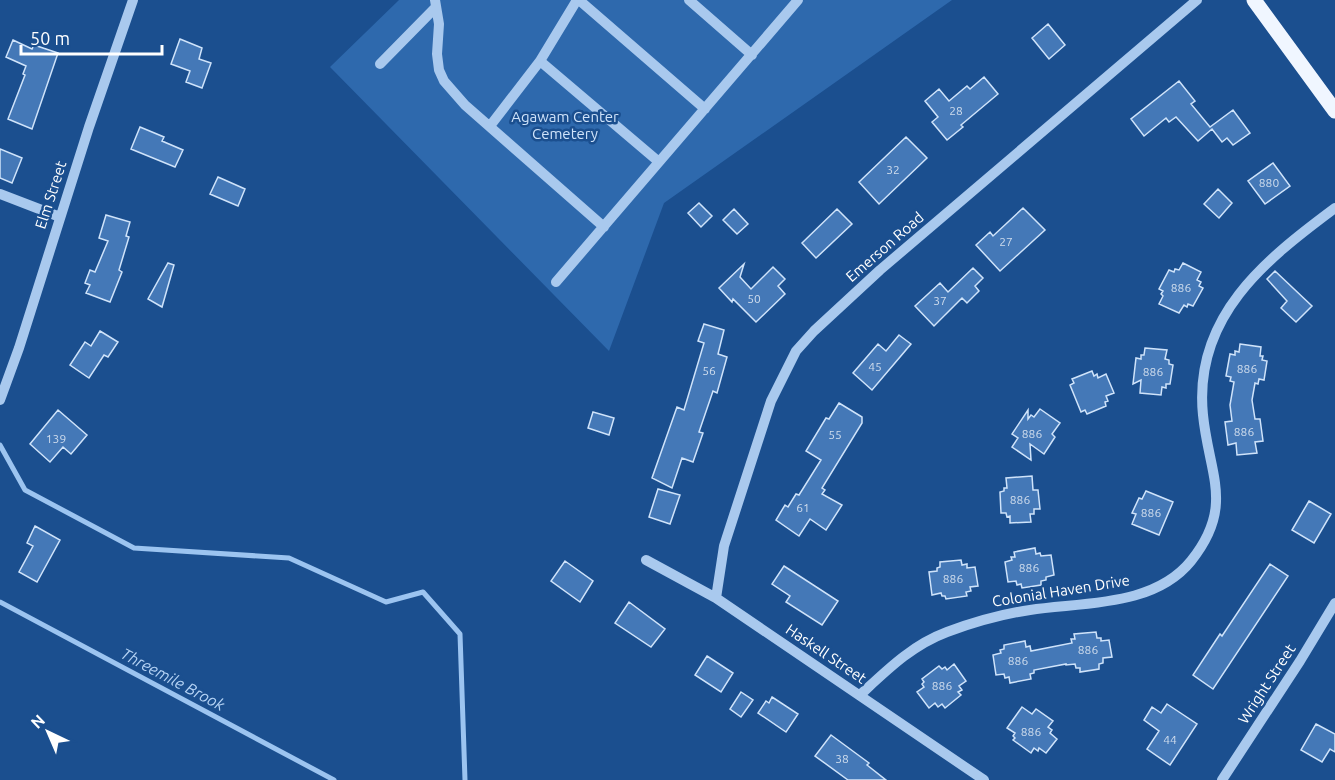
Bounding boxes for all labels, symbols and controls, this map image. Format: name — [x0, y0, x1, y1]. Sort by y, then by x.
scale bar — [21, 18, 162, 56]
text: 50 m — [30, 28, 70, 48]
house number: 28 — [949, 104, 963, 117]
park label: Agawam Center Cemetery — [511, 108, 619, 142]
street label: Elm Street — [32, 159, 70, 231]
house number: 32 — [886, 163, 900, 176]
house number: 880 — [1259, 176, 1279, 189]
street label: Emerson Road — [842, 208, 927, 285]
house number: 27 — [999, 235, 1013, 248]
house number: 886 — [1171, 281, 1191, 294]
house number: 50 — [747, 292, 761, 305]
house number: 37 — [933, 294, 947, 307]
house number: 45 — [868, 360, 882, 373]
house number: 886 — [1237, 362, 1257, 375]
house number: 56 — [702, 364, 716, 377]
house number: 886 — [1143, 365, 1163, 378]
house number: 886 — [1234, 425, 1254, 438]
house number: 886 — [1022, 427, 1042, 440]
house number: 55 — [828, 428, 842, 441]
house number: 139 — [46, 432, 66, 445]
house number: 886 — [1010, 493, 1030, 506]
house number: 61 — [796, 501, 810, 514]
house number: 886 — [1141, 506, 1161, 519]
house number: 886 — [1019, 561, 1039, 574]
street label: Colonial Haven Drive — [991, 571, 1131, 610]
house number: 886 — [943, 572, 963, 585]
street label: Haskell Street — [783, 620, 870, 687]
street label: Wright Street — [1235, 641, 1299, 727]
house number: 886 — [1078, 643, 1098, 656]
water label: Threemile Brook — [118, 644, 229, 714]
house number: 886 — [1008, 654, 1028, 667]
house number: 886 — [932, 679, 952, 692]
north arrow — [18, 702, 78, 762]
text: N — [27, 711, 48, 732]
house number: 886 — [1021, 725, 1041, 738]
house number: 44 — [1163, 733, 1177, 746]
house number: 38 — [835, 752, 849, 765]

